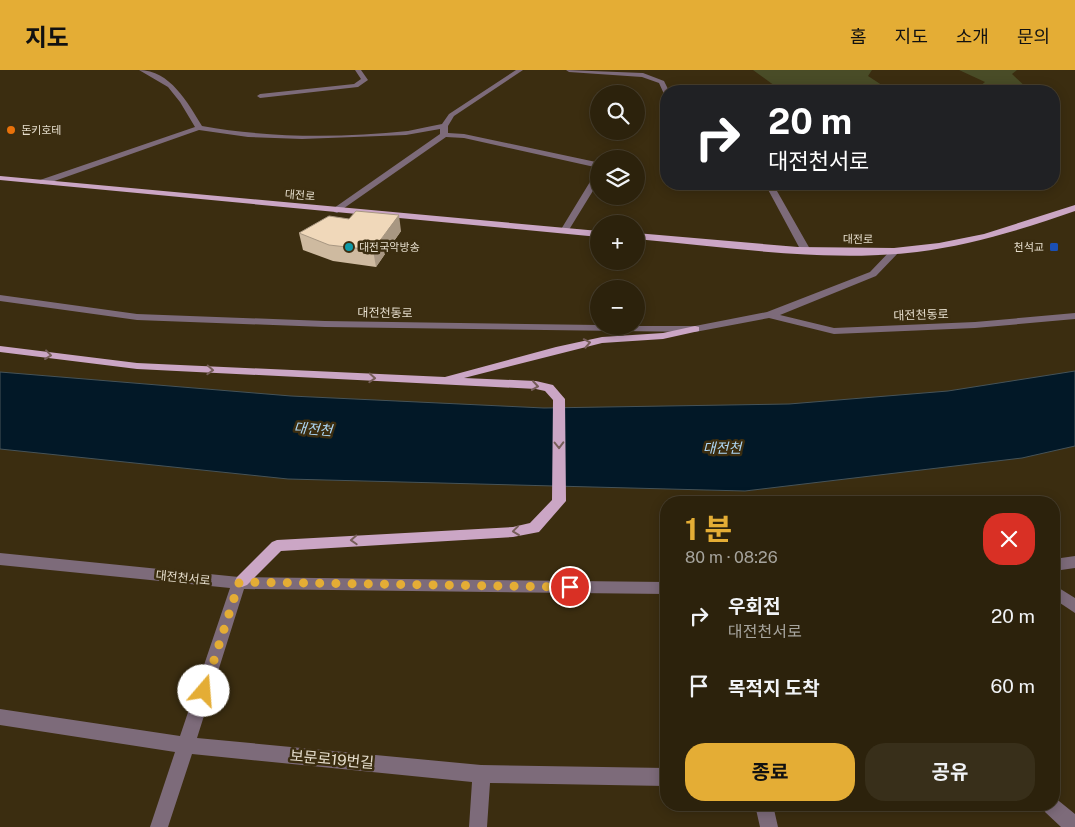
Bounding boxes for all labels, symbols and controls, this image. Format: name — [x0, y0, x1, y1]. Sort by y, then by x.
text: 지도 — [25, 23, 69, 51]
text: 홈 — [850, 26, 867, 47]
text: 지도 — [895, 26, 928, 47]
text: 소개 — [956, 26, 989, 47]
text: 문의 — [1017, 26, 1050, 47]
map controls — [590, 85, 645, 335]
button: search — [590, 85, 645, 140]
text: 20 m — [768, 101, 852, 142]
icon: right — [685, 105, 750, 170]
marker: 돈키호테 — [5, 124, 17, 136]
place label: 돈키호테 — [21, 124, 61, 136]
text: 대전천서로 — [768, 148, 869, 174]
button: layers — [590, 150, 645, 205]
street label: 대전로 — [284, 188, 316, 202]
button: + — [590, 215, 645, 270]
street label: 대전로 — [843, 233, 873, 245]
marker: 대전국악방송 — [343, 241, 355, 253]
place label: 대전국악방송 — [359, 241, 420, 253]
place label: 천석교 — [1014, 241, 1044, 253]
marker: 천석교 — [1048, 241, 1060, 253]
button: − — [590, 280, 645, 335]
street label: 대전천동로 — [357, 306, 413, 320]
street label: 대전천동로 — [893, 307, 949, 323]
one-way arrow — [583, 338, 592, 349]
one-way arrow — [45, 349, 53, 360]
one-way arrow — [206, 364, 214, 375]
one-way arrow — [369, 373, 377, 383]
one-way arrow — [530, 380, 539, 390]
water label: 대전천 — [293, 419, 334, 439]
water label: 대전천 — [703, 440, 742, 456]
one-way arrow — [554, 441, 564, 449]
text: 1 분 — [685, 511, 732, 547]
button: close — [983, 513, 1035, 565]
one-way arrow — [512, 525, 520, 536]
one-way arrow — [350, 534, 358, 545]
text: 80 m · 08:26 — [685, 548, 778, 567]
pin — [549, 566, 591, 608]
street label: 대전천서로 — [155, 568, 211, 588]
icon: arrive — [556, 573, 584, 601]
text: 우회전 — [728, 595, 780, 617]
icon: right — [685, 602, 713, 630]
text: 20 m — [991, 605, 1035, 627]
text: 대전천서로 — [728, 622, 802, 641]
position arrow — [177, 664, 229, 716]
icon: arrive — [685, 672, 713, 700]
text: 60 m — [991, 675, 1035, 697]
text: 목적지 도착 — [728, 677, 820, 699]
button: 종료 — [685, 743, 855, 801]
button: 공유 — [865, 743, 1035, 801]
street label: 보문로19번길 — [289, 747, 375, 771]

